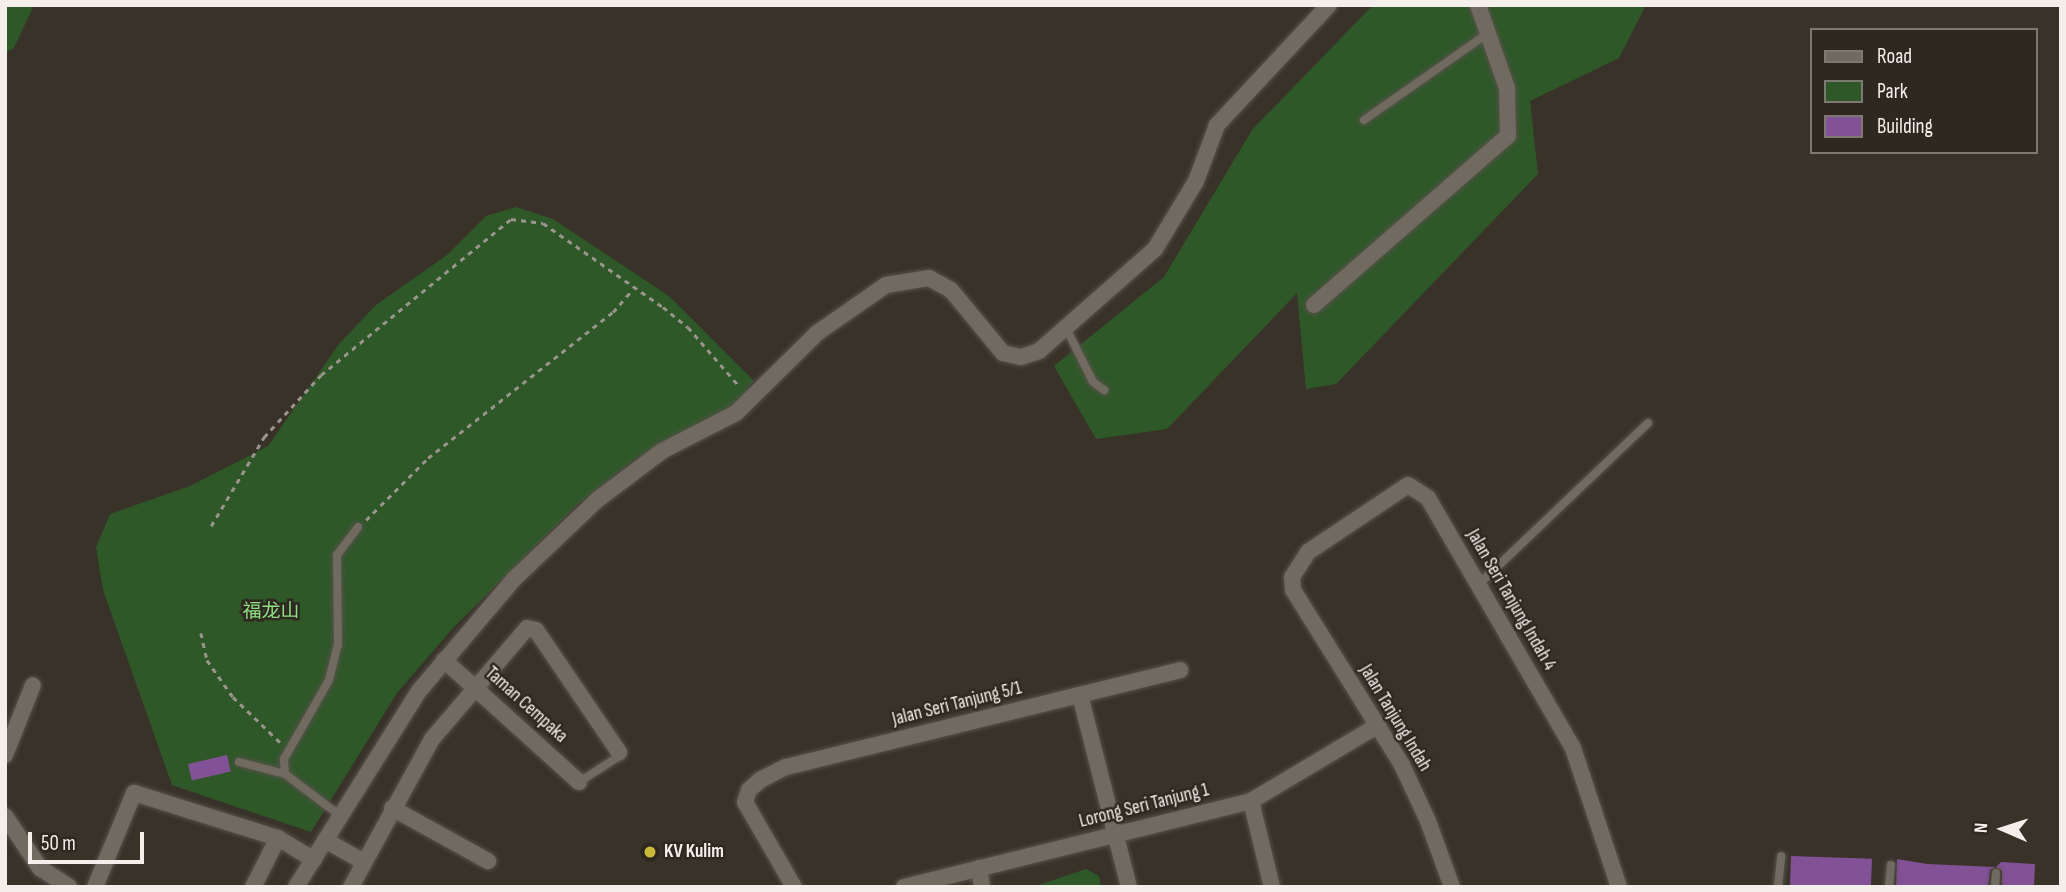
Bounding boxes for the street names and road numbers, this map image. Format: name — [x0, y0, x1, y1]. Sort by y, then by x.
street label: Jalan Seri Tanjung Indah 4 — [1461, 525, 1561, 675]
street label: Jalan Tanjung Indah — [1354, 660, 1436, 776]
street label: Taman Cempaka — [480, 662, 572, 748]
street label: Jalan Seri Tanjung 5/1 — [890, 677, 1024, 731]
street label: Lorong Seri Tanjung 1 — [1077, 779, 1211, 833]

